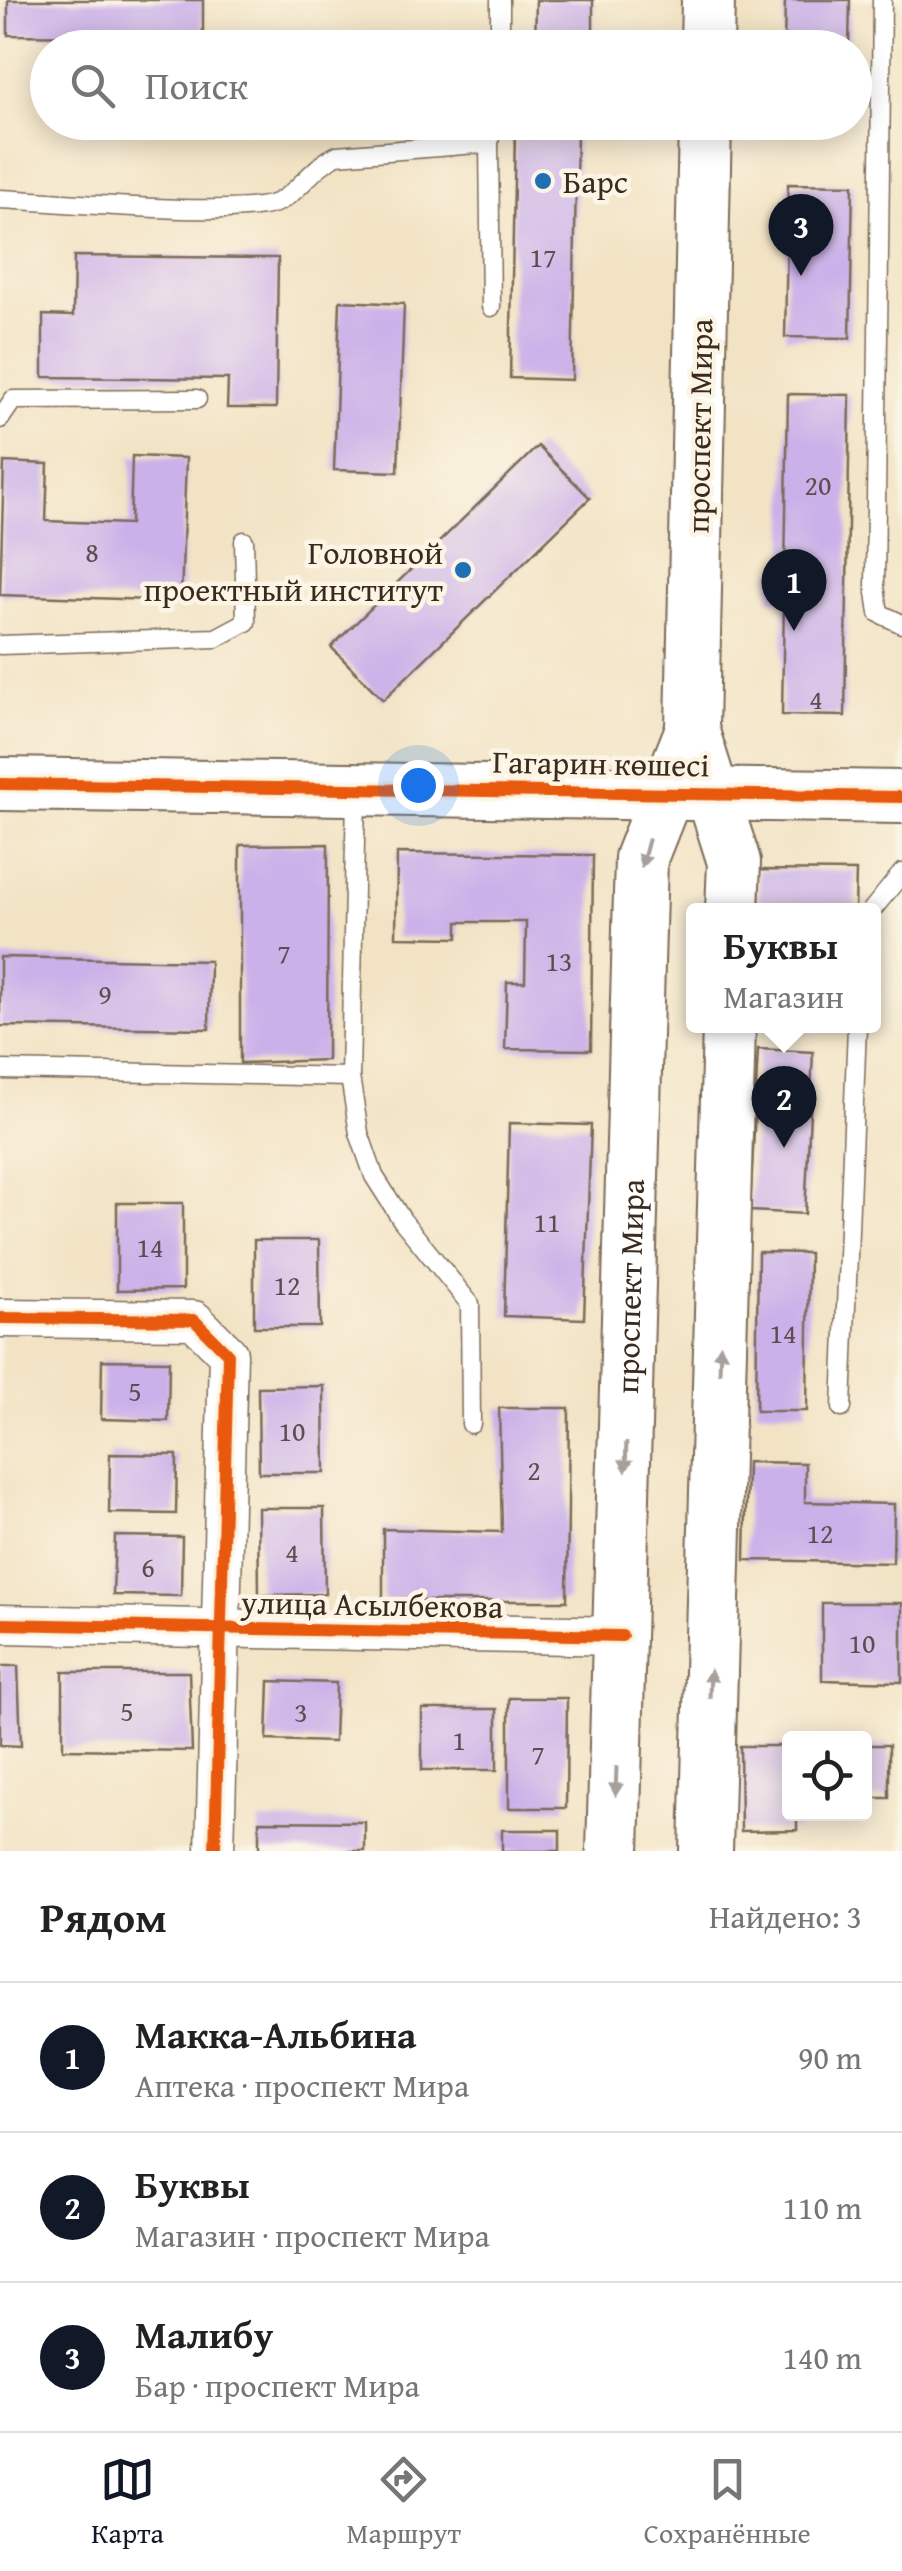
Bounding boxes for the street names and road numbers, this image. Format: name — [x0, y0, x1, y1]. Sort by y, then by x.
street label: проспект Мира — [674, 317, 724, 534]
street label: Гагарин көшесі — [492, 738, 710, 788]
street label: проспект Мира — [602, 1177, 655, 1394]
street label: улица Асылбекова — [239, 1578, 504, 1630]

